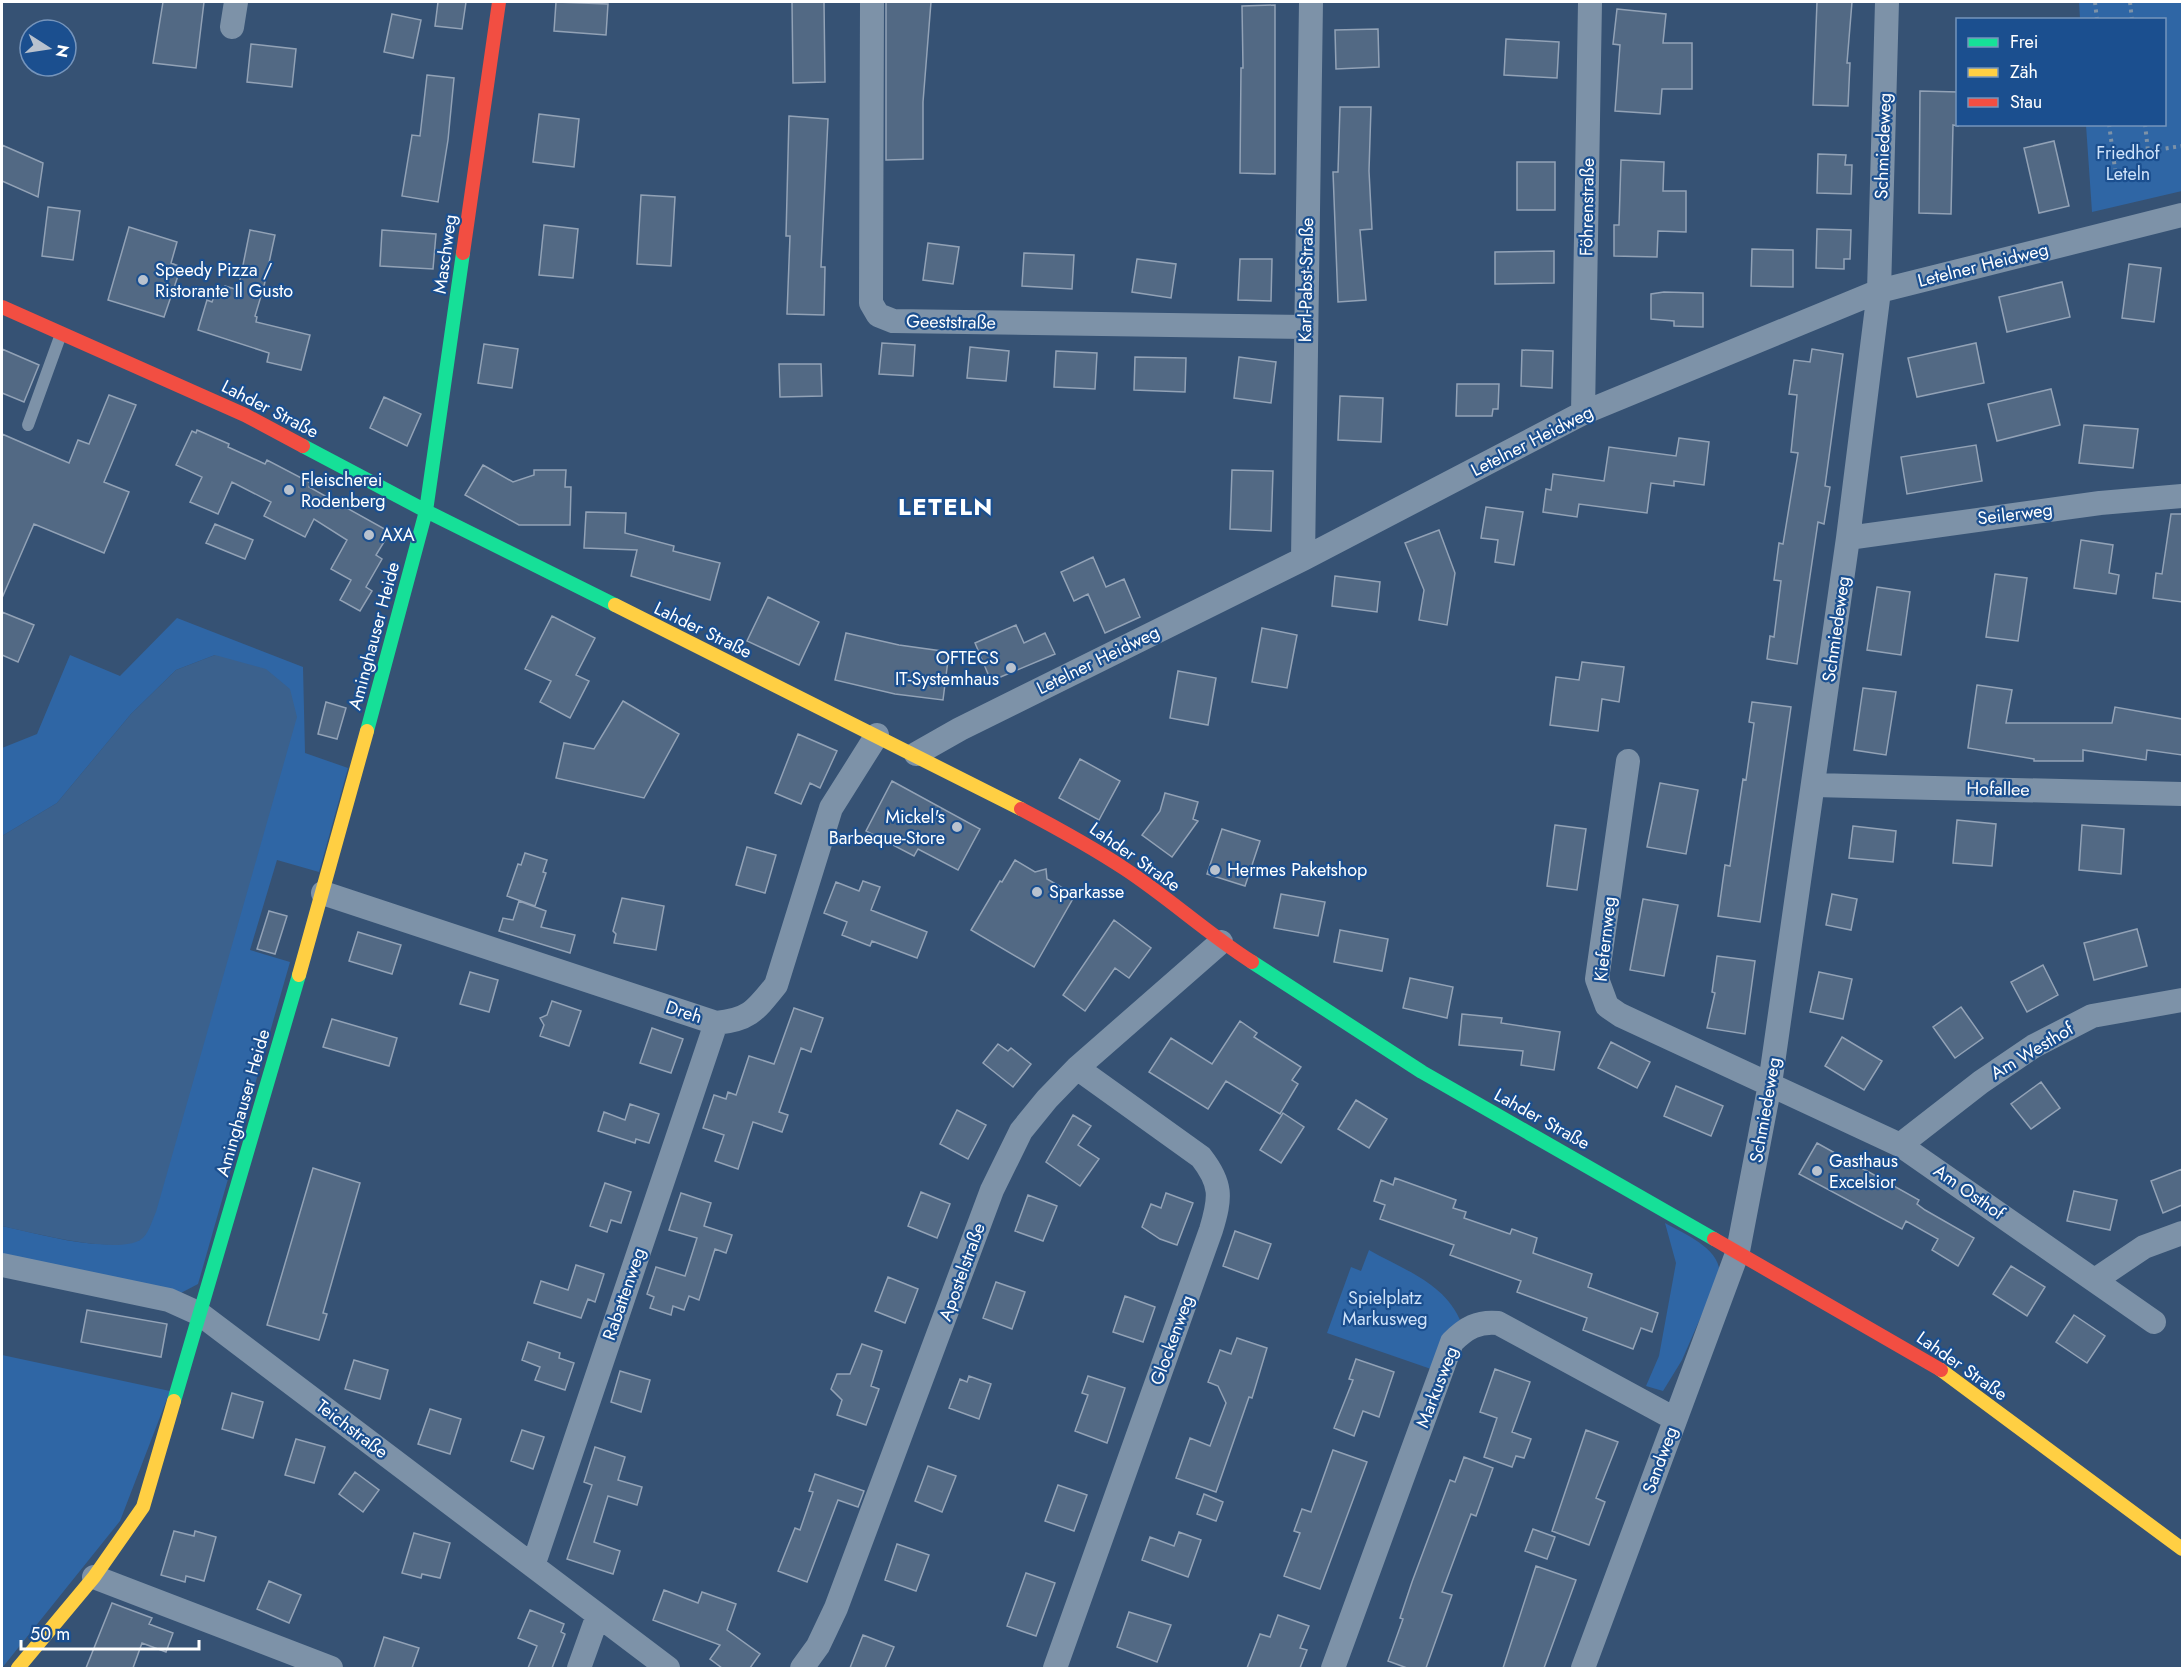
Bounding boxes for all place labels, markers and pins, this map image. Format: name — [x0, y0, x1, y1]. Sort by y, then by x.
place label: Speedy Pizza / Ristorante Il Gusto — [155, 257, 293, 304]
marker: Speedy Pizza / Ristorante Il Gusto — [136, 273, 150, 287]
place label: Fleischerei Rodenberg — [301, 467, 386, 514]
marker: Fleischerei Rodenberg — [282, 483, 296, 497]
place label: AXA — [381, 522, 415, 548]
marker: AXA — [362, 528, 376, 542]
place label: OFTECS IT-Systemhaus — [895, 645, 999, 692]
marker: OFTECS IT-Systemhaus — [1004, 661, 1018, 675]
place label: Mickel's Barbeque-Store — [829, 804, 945, 851]
marker: Mickel's Barbeque-Store — [950, 820, 964, 834]
place label: Hermes Paketshop — [1227, 857, 1367, 883]
marker: Hermes Paketshop — [1208, 863, 1222, 877]
place label: Sparkasse — [1049, 879, 1124, 905]
marker: Sparkasse — [1030, 885, 1044, 899]
place label: Gasthaus Excelsior — [1829, 1148, 1898, 1195]
marker: Gasthaus Excelsior — [1810, 1164, 1824, 1178]

